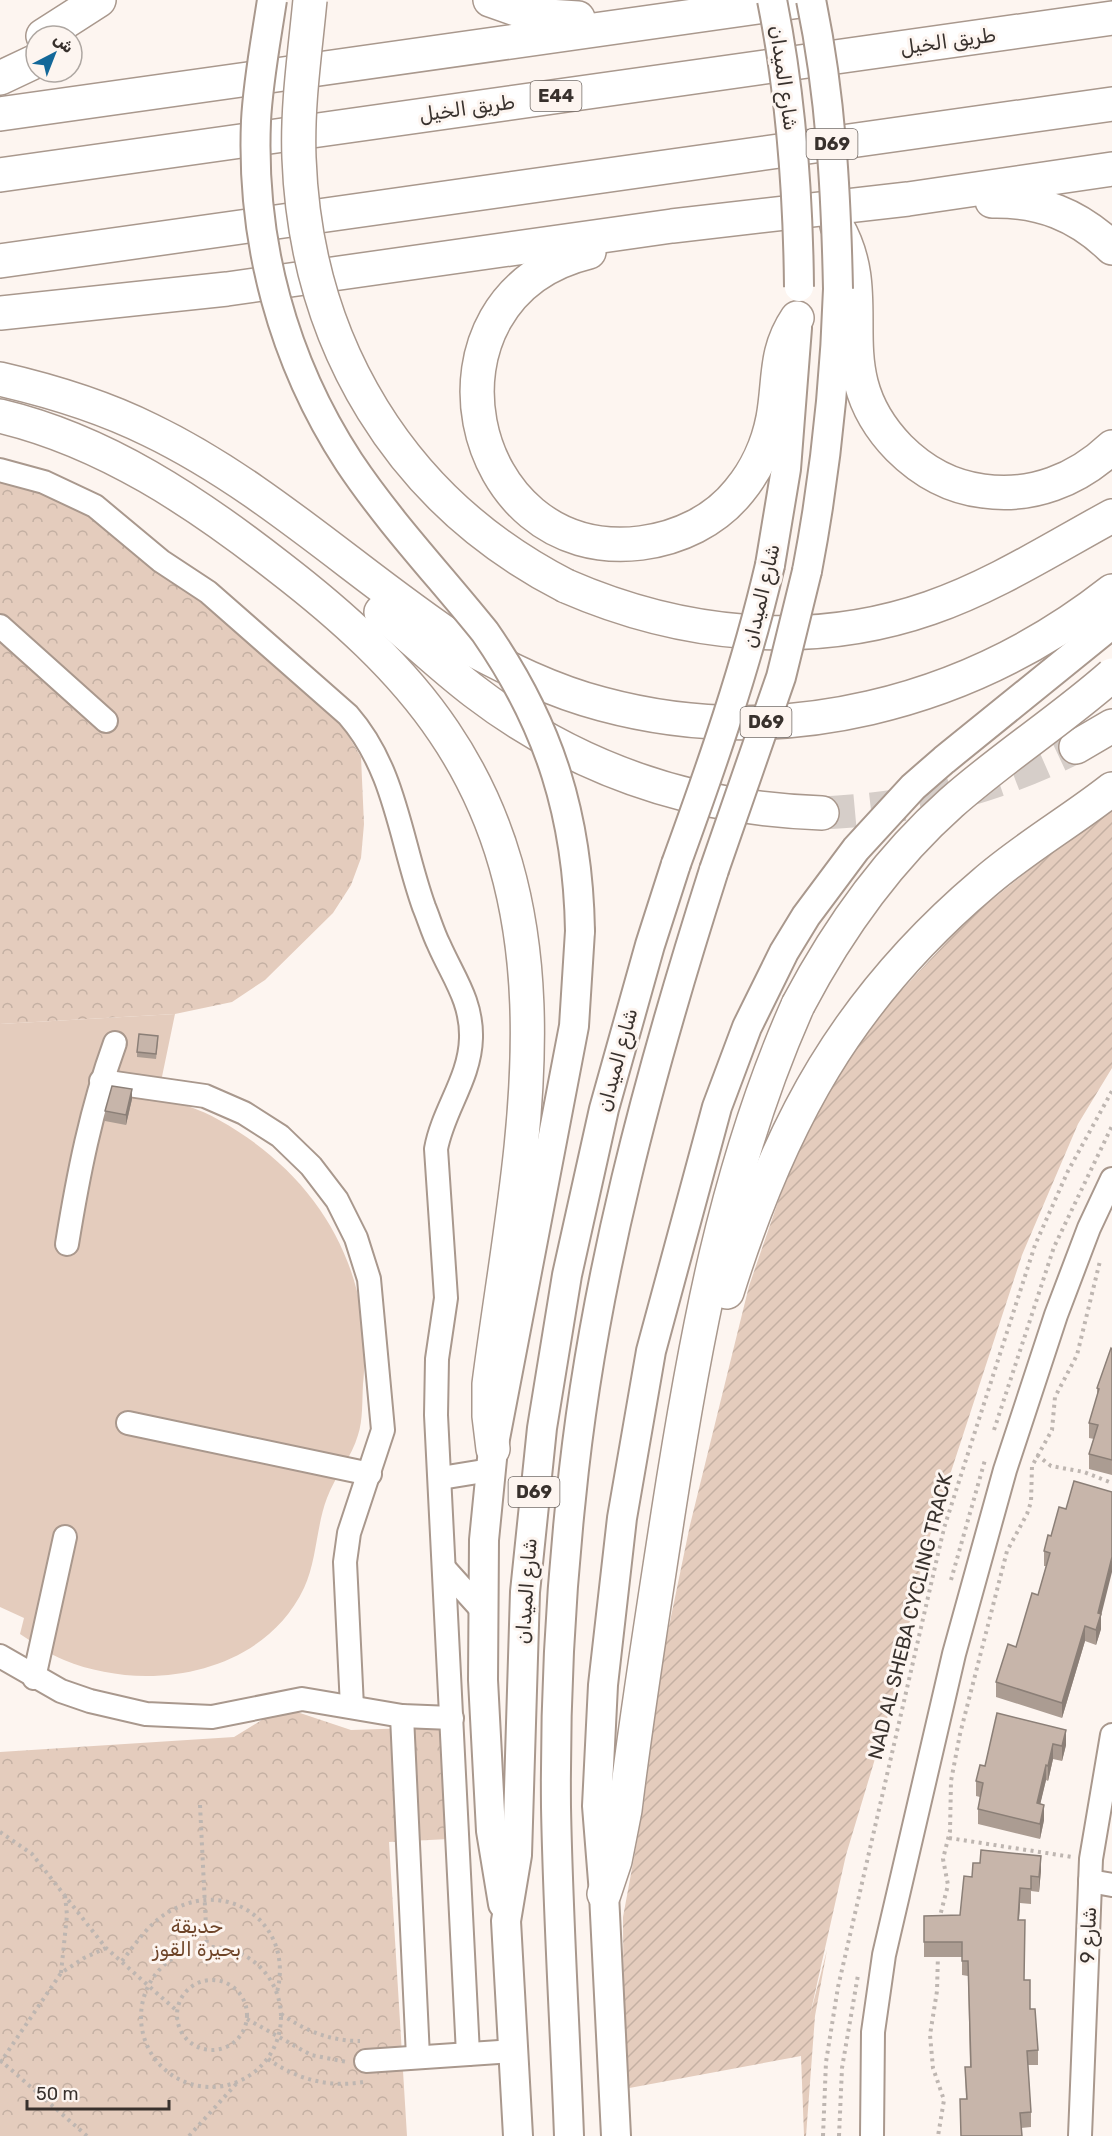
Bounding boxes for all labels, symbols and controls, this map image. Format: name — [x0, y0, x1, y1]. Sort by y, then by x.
street label: طريق الخيل — [899, 22, 997, 60]
north arrow — [24, 24, 84, 84]
street label: شارع الميدان — [763, 24, 803, 132]
text: ش — [50, 29, 78, 57]
road number: E44 — [530, 81, 582, 111]
street label: طريق الخيل — [418, 89, 516, 127]
road number: D69 — [806, 129, 858, 159]
street label: شارع الميدان — [737, 542, 787, 651]
road number: D69 — [740, 707, 792, 737]
street label: شارع الميدان — [592, 1006, 644, 1115]
street label: NAD AL SHEBA CYCLING TRACK — [863, 1470, 957, 1762]
road number: D69 — [508, 1477, 560, 1507]
street label: شارع الميدان — [510, 1537, 544, 1645]
street label: شارع 9 — [1075, 1906, 1103, 1964]
park label: حديقة بحيرة القوز — [152, 1914, 241, 1961]
scale bar — [27, 2073, 170, 2111]
text: 50 m — [36, 2083, 79, 2105]

